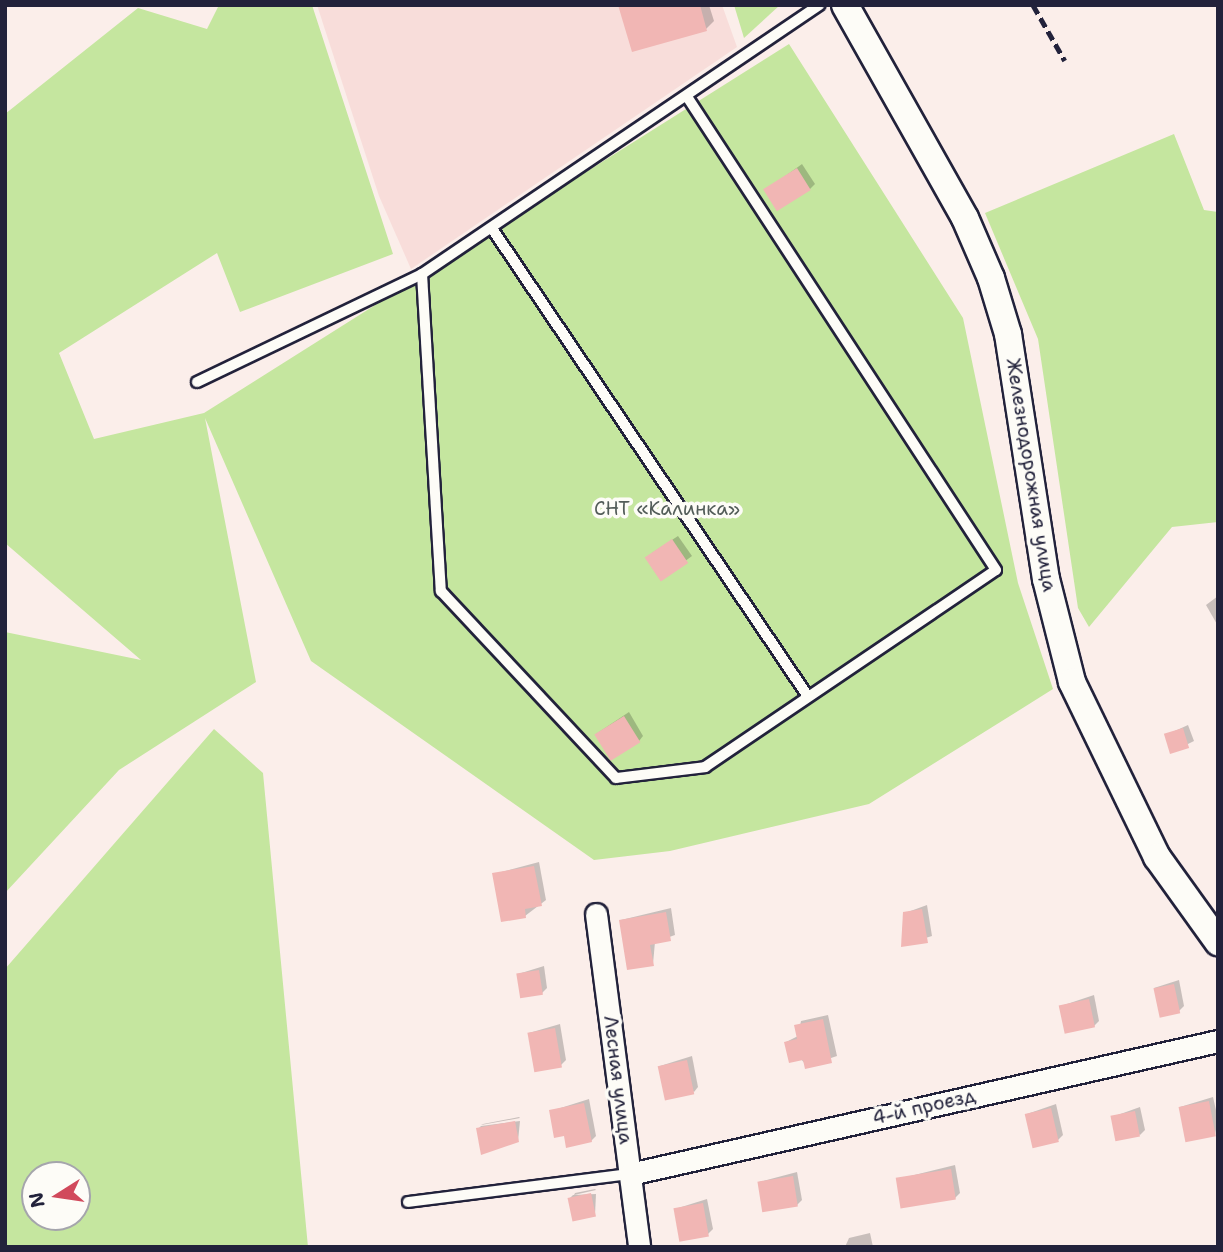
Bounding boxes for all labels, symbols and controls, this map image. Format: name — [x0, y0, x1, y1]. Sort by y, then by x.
street label: Железнодорожная улица — [1001, 357, 1061, 593]
park label: СНТ «Калинка» — [594, 498, 740, 520]
street label: Лесная улица — [599, 1014, 637, 1146]
street label: 4-й проезд — [870, 1084, 978, 1130]
north arrow — [21, 1161, 91, 1231]
text: N — [23, 1190, 51, 1210]

